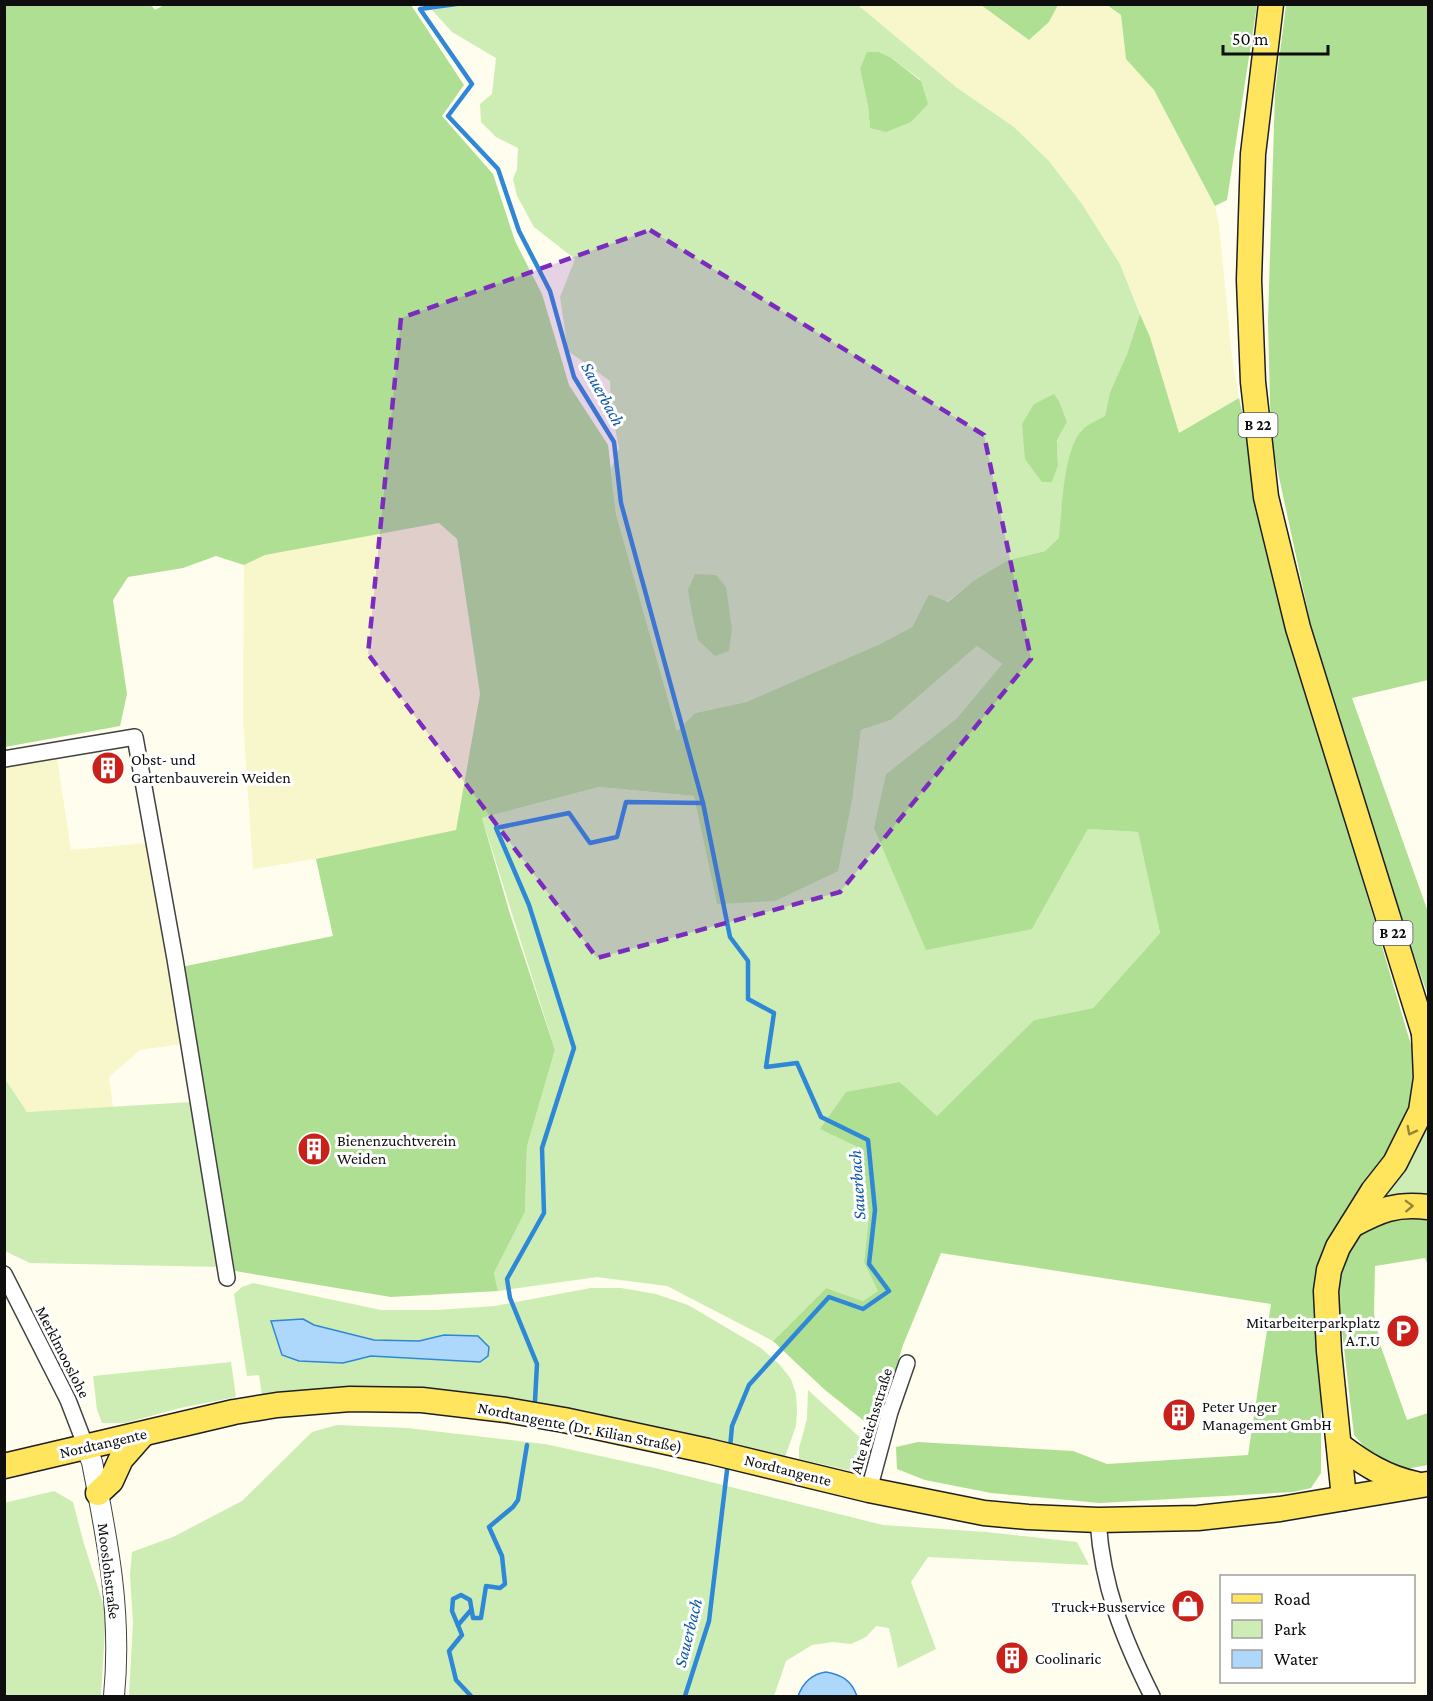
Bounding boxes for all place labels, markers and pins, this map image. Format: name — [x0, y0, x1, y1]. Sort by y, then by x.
building icon: Obst- und Gartenbauverein Weiden — [90, 750, 126, 786]
place label: Obst- und Gartenbauverein Weiden — [131, 751, 291, 786]
building icon: Bienenzuchtverein Weiden — [296, 1131, 332, 1167]
place label: Bienenzuchtverein Weiden — [337, 1132, 457, 1167]
parking icon: Mitarbeiterparkplatz A.T.U — [1385, 1313, 1421, 1349]
place label: Mitarbeiterparkplatz A.T.U — [1246, 1314, 1380, 1349]
building icon: Peter Unger Management GmbH — [1161, 1397, 1197, 1433]
place label: Peter Unger Management GmbH — [1202, 1398, 1332, 1434]
shop icon: Truck+Busservice — [1170, 1588, 1206, 1624]
place label: Truck+Busservice — [1052, 1598, 1165, 1615]
building icon: Coolinaric — [994, 1640, 1030, 1676]
place label: Coolinaric — [1035, 1650, 1102, 1667]

